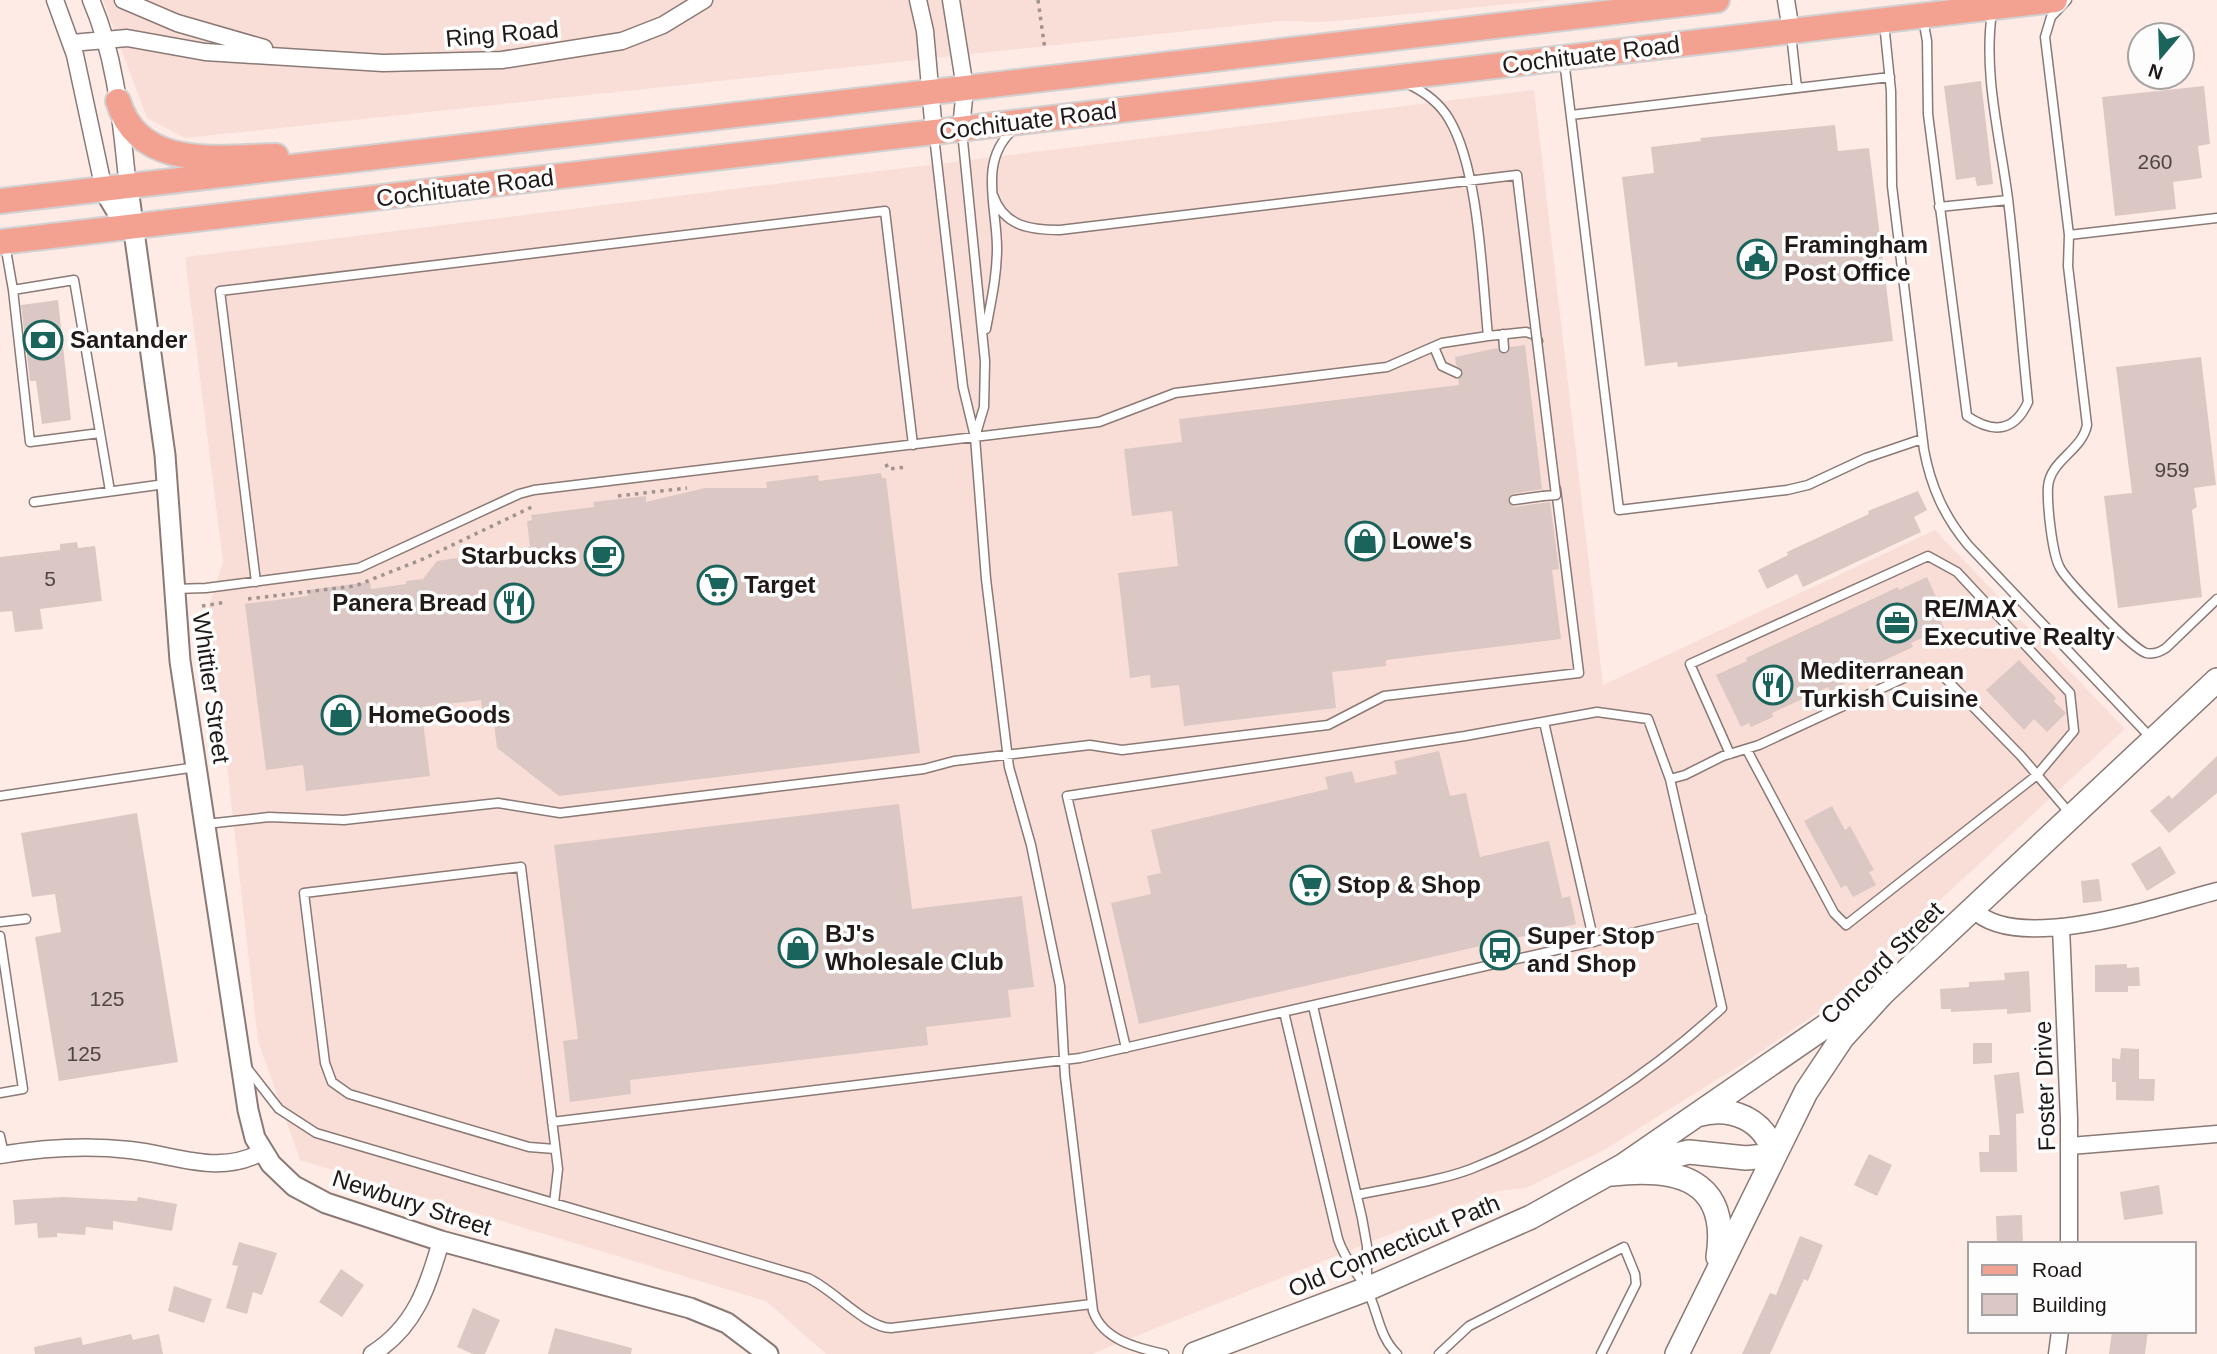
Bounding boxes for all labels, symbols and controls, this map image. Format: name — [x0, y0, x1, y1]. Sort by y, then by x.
street label: Ring Road — [444, 15, 560, 52]
north arrow — [2126, 21, 2196, 91]
street label: Cochituate Road — [1501, 30, 1681, 79]
text: N — [2146, 59, 2166, 84]
street label: Cochituate Road — [938, 96, 1118, 145]
house number: 260 — [2137, 150, 2173, 173]
street label: Cochituate Road — [375, 163, 555, 212]
place label: Framingham Post Office — [1784, 231, 1928, 286]
public building icon: Framingham Post Office — [1736, 238, 1778, 280]
bank icon: Santander — [22, 319, 64, 361]
place label: Santander — [70, 326, 187, 353]
house number: 959 — [2154, 458, 2190, 481]
shop icon: Lowe's — [1344, 520, 1386, 562]
place label: Lowe's — [1392, 527, 1472, 554]
cafe icon: Starbucks — [583, 535, 625, 577]
place label: Starbucks — [461, 542, 577, 569]
supermarket icon: Target — [696, 564, 738, 606]
house number: 5 — [44, 567, 56, 590]
place label: Target — [744, 571, 816, 598]
restaurant icon: Panera Bread — [493, 582, 535, 624]
place label: Panera Bread — [332, 589, 487, 616]
place label: RE/MAX Executive Realty — [1924, 595, 2115, 650]
office icon: RE/MAX Executive Realty — [1876, 602, 1918, 644]
street label: Whittier Street — [188, 611, 235, 765]
place label: Mediterranean Turkish Cuisine — [1800, 657, 1978, 712]
restaurant icon: Mediterranean Turkish Cuisine — [1752, 664, 1794, 706]
shop icon: HomeGoods — [320, 694, 362, 736]
place label: HomeGoods — [368, 701, 511, 728]
supermarket icon: Stop & Shop — [1289, 864, 1331, 906]
place label: Stop & Shop — [1337, 871, 1481, 898]
street label: Concord Street — [1815, 896, 1948, 1029]
place label: BJ's Wholesale Club — [825, 920, 1004, 975]
place label: Super Stop and Shop — [1527, 922, 1655, 977]
shop icon: BJ's Wholesale Club — [777, 927, 819, 969]
bus stop icon: Super Stop and Shop — [1479, 929, 1521, 971]
house number: 125 — [89, 987, 125, 1010]
street label: Foster Drive — [2029, 1020, 2060, 1152]
house number: 125 — [66, 1042, 102, 1065]
street label: Newbury Street — [329, 1164, 495, 1241]
street label: Old Connecticut Path — [1284, 1189, 1503, 1302]
legend — [1968, 1242, 2196, 1333]
text: Road — [2032, 1258, 2082, 1281]
text: Building — [2032, 1293, 2107, 1316]

